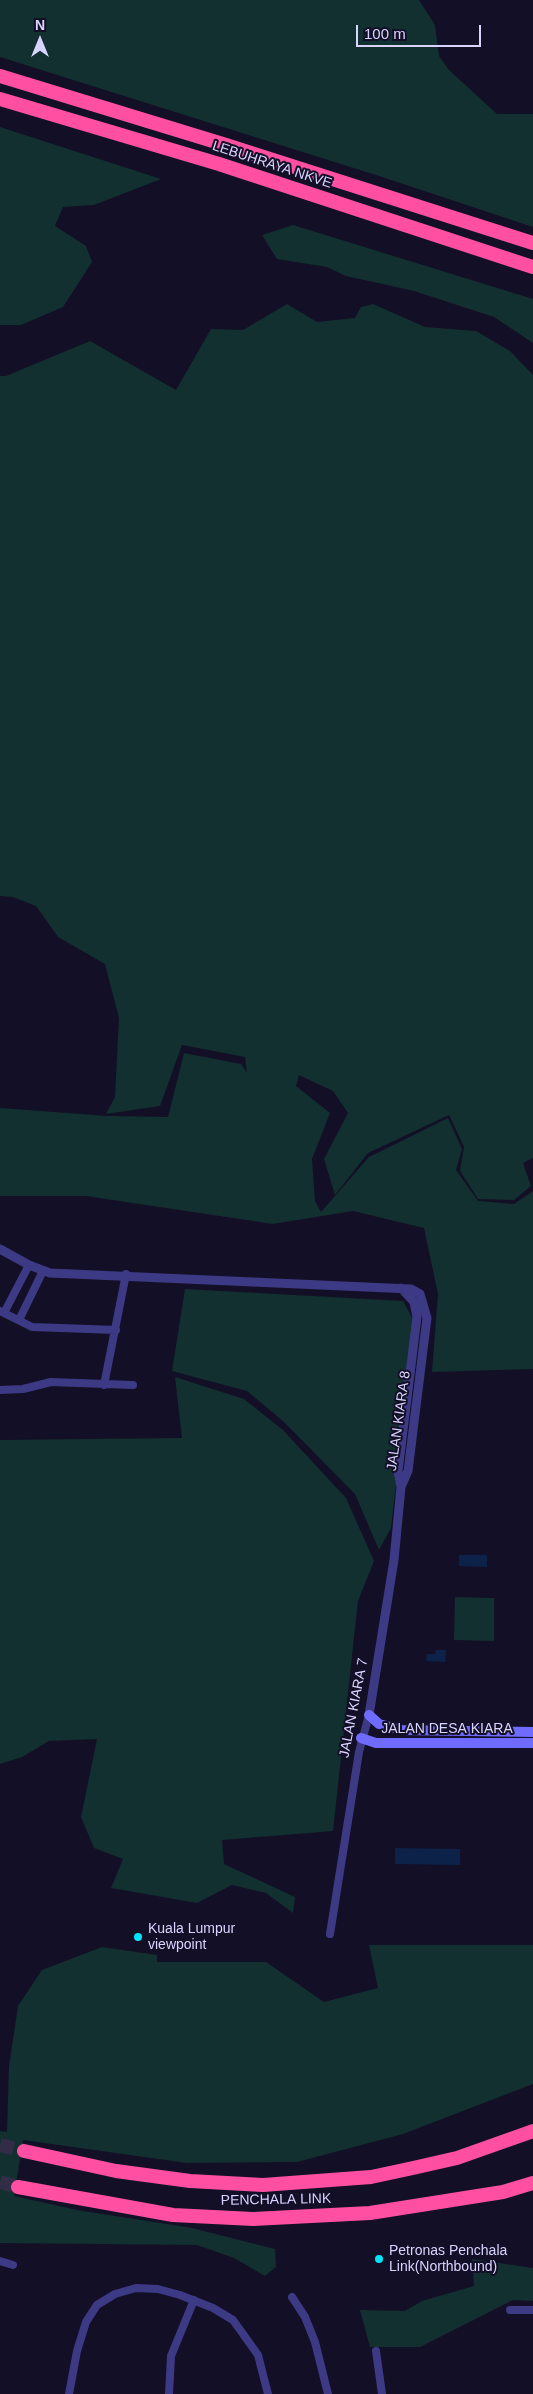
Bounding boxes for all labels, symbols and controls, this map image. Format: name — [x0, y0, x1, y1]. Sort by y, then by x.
north arrow — [15, 15, 65, 65]
scale bar — [358, 15, 483, 47]
text: N — [35, 17, 45, 33]
text: 100 m — [364, 25, 406, 42]
street label: LEBUHRAYA NKVE — [210, 138, 334, 192]
street label: JALAN KIARA 8 — [384, 1370, 414, 1472]
street label: JALAN KIARA 7 — [336, 1657, 372, 1759]
street label: JALAN DESA KIARA — [381, 1721, 513, 1737]
place label: Kuala Lumpur viewpoint — [148, 1921, 235, 1954]
marker: Kuala Lumpur viewpoint — [132, 1931, 144, 1943]
street label: PENCHALA LINK — [221, 2191, 331, 2209]
place label: Petronas Penchala Link(Northbound) — [389, 2243, 507, 2276]
marker: Petronas Penchala Link(Northbound) — [373, 2253, 385, 2265]

